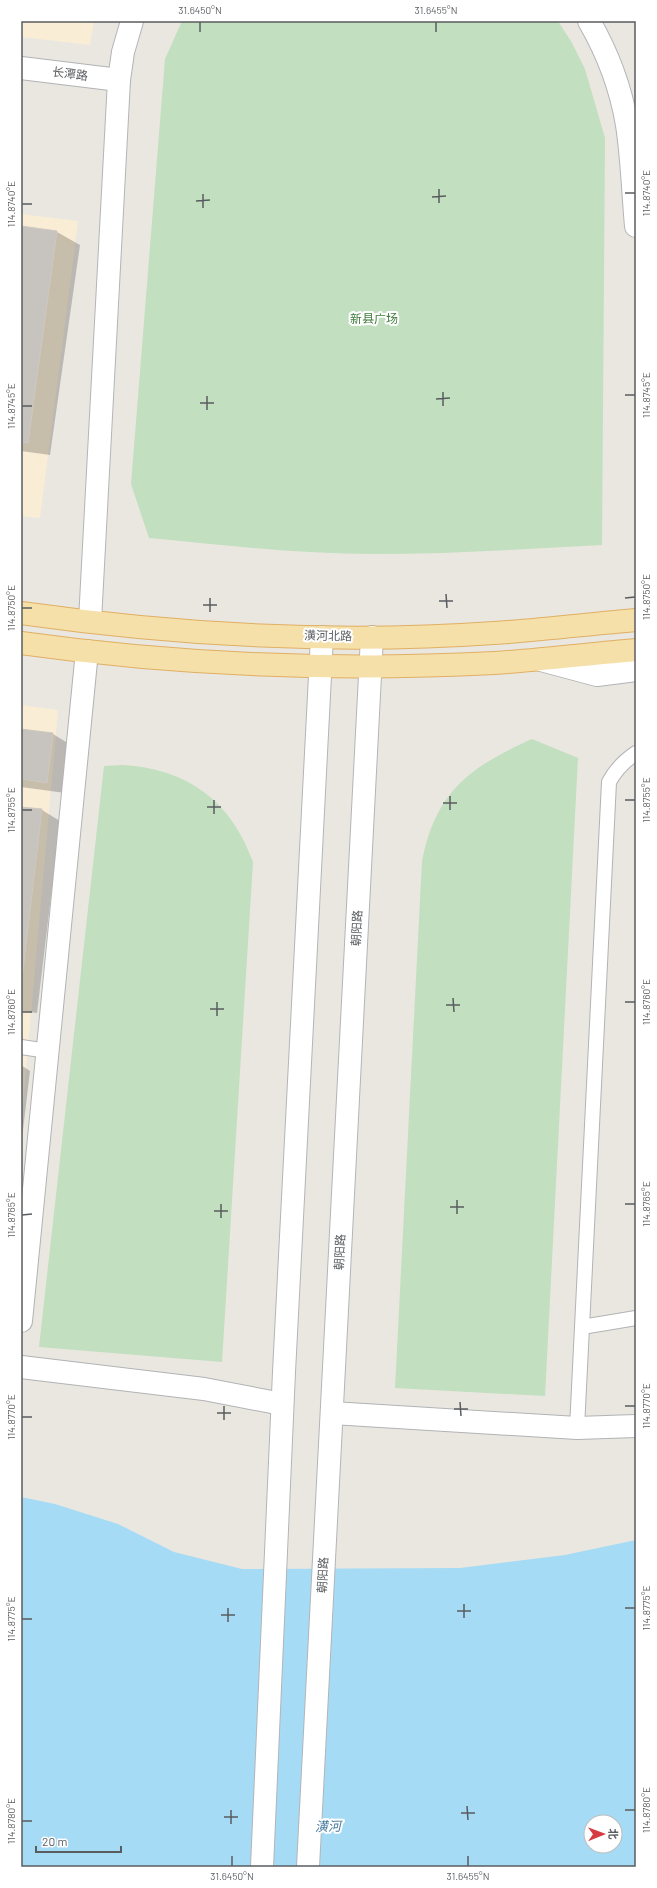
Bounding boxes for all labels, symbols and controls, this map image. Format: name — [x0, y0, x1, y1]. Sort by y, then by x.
text: 31.6450°N — [178, 4, 222, 16]
text: 31.6455°N — [415, 4, 457, 16]
street label: 长潭路 — [51, 64, 89, 82]
text: 114.8740°E — [640, 170, 652, 216]
text: 114.8740°E — [5, 181, 17, 227]
park label: 新县广场 — [350, 311, 398, 325]
text: 114.8745°E — [640, 372, 652, 418]
text: 114.8745°E — [5, 383, 17, 429]
text: 114.8750°E — [640, 574, 652, 620]
text: 114.8750°E — [5, 585, 17, 631]
street label: 潢河北路 — [304, 628, 352, 642]
text: 114.8755°E — [640, 777, 652, 823]
text: 114.8755°E — [5, 787, 17, 833]
street label: 朝阳路 — [348, 910, 364, 946]
text: 114.8760°E — [640, 979, 652, 1025]
text: 114.8760°E — [5, 989, 17, 1035]
text: 114.8765°E — [640, 1181, 652, 1227]
text: 114.8765°E — [5, 1192, 17, 1238]
street label: 朝阳路 — [331, 1234, 347, 1270]
text: 114.8770°E — [640, 1383, 652, 1429]
text: 114.8770°E — [5, 1394, 17, 1440]
street label: 朝阳路 — [314, 1557, 330, 1593]
text: 114.8775°E — [640, 1586, 652, 1631]
text: 114.8775°E — [5, 1597, 17, 1642]
text: 114.8780°E — [640, 1787, 652, 1833]
text: 114.8780°E — [5, 1798, 17, 1844]
north arrow — [583, 1814, 623, 1854]
water label: 潢河 — [315, 1818, 344, 1834]
scale bar — [36, 1828, 121, 1854]
text: 北 — [607, 1828, 620, 1839]
text: 20 m — [42, 1834, 68, 1848]
text: 31.6450°N — [210, 1870, 254, 1882]
text: 31.6455°N — [447, 1870, 489, 1882]

